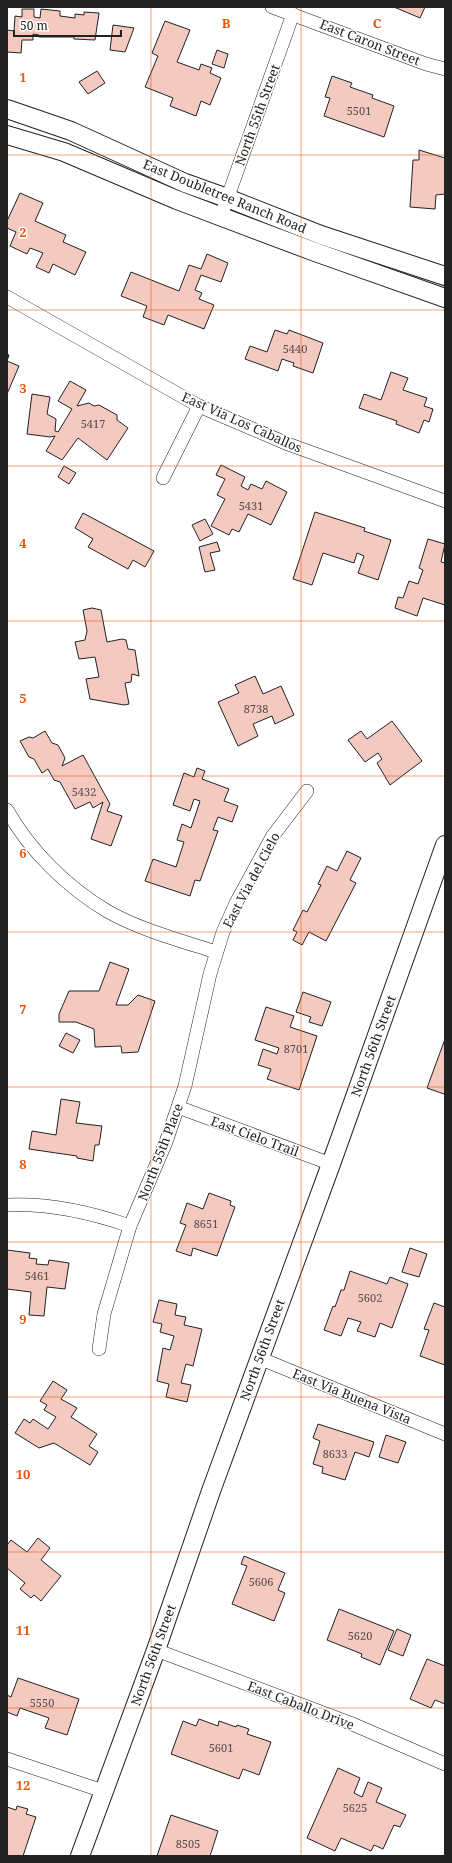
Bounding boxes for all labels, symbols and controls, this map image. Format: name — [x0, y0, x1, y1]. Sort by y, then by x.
scale bar — [14, 12, 121, 38]
text: B — [222, 14, 231, 32]
street label: East Caron Street — [318, 16, 422, 68]
text: 50 m — [20, 17, 48, 34]
street label: North 55th Street — [230, 61, 284, 168]
text: 1 — [19, 68, 27, 86]
house number: 5501 — [347, 103, 371, 118]
street label: East Doubletree Ranch Road — [140, 155, 310, 237]
text: 2 — [19, 223, 27, 241]
house number: 5440 — [283, 341, 307, 356]
text: 3 — [19, 379, 27, 397]
street label: East Via Los Caballos — [179, 387, 305, 457]
house number: 5417 — [81, 416, 105, 431]
house number: 5431 — [239, 498, 263, 513]
text: 4 — [19, 534, 27, 552]
text: 5 — [19, 689, 27, 707]
house number: 8738 — [244, 701, 268, 716]
house number: 5432 — [72, 784, 96, 799]
street label: East Via del Cielo — [218, 829, 284, 931]
text: 6 — [19, 844, 27, 862]
street label: North 56th Street — [346, 992, 400, 1099]
text: 7 — [19, 1000, 27, 1018]
house number: 8701 — [284, 1041, 308, 1056]
street label: North 55th Place — [133, 1101, 187, 1203]
street label: East Cielo Trail — [208, 1112, 302, 1160]
text: 8 — [19, 1155, 27, 1173]
house number: 8651 — [194, 1216, 218, 1231]
house number: 5461 — [25, 1268, 49, 1283]
house number: 5602 — [358, 1290, 382, 1305]
street label: North 56th Street — [235, 1296, 289, 1403]
text: 9 — [19, 1310, 27, 1328]
street label: East Via Buena Vista — [290, 1364, 414, 1428]
house number: 8633 — [323, 1446, 347, 1461]
text: 10 — [16, 1465, 30, 1483]
house number: 5606 — [249, 1574, 273, 1589]
street label: North 56th Street — [126, 1601, 180, 1708]
text: 11 — [16, 1621, 30, 1639]
house number: 5620 — [348, 1628, 372, 1643]
street label: East Caballo Drive — [245, 1676, 357, 1734]
house number: 5550 — [30, 1695, 54, 1710]
house number: 5601 — [209, 1740, 233, 1755]
text: 12 — [16, 1776, 30, 1794]
house number: 5625 — [343, 1800, 367, 1815]
house number: 8505 — [176, 1836, 200, 1851]

